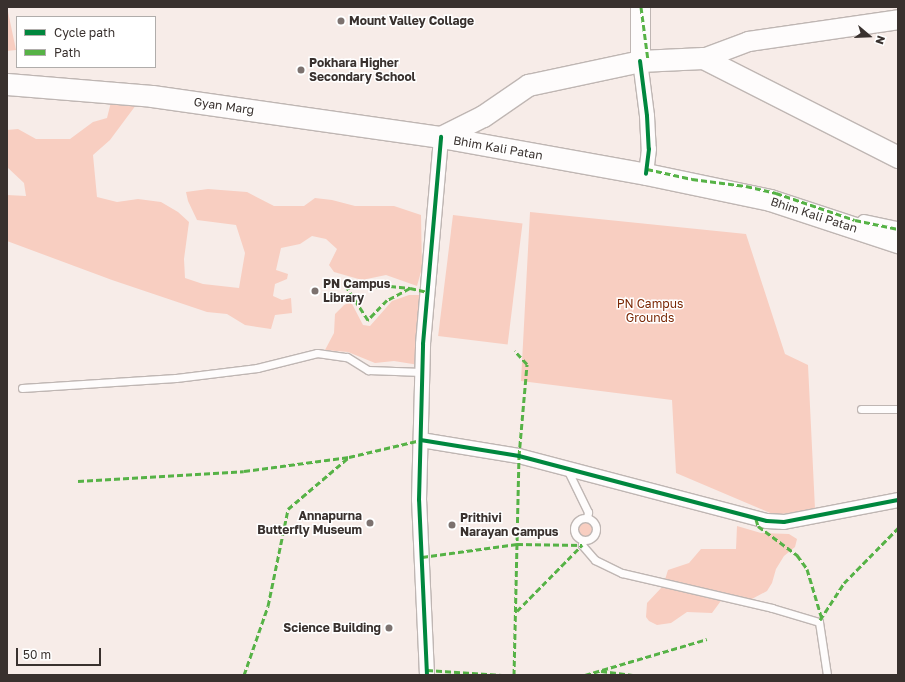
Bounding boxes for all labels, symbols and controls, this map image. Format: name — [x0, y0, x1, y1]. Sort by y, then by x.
place label: Mount Valley Collage — [349, 14, 474, 28]
legend — [16, 16, 156, 68]
marker: Mount Valley Collage — [336, 16, 346, 26]
north arrow — [849, 16, 889, 56]
text: Cycle path — [54, 25, 115, 40]
text: N — [873, 34, 888, 46]
text: Path — [54, 45, 81, 60]
place label: Pokhara Higher Secondary School — [309, 56, 416, 84]
marker: Pokhara Higher Secondary School — [296, 65, 306, 75]
street label: Gyan Marg — [193, 95, 255, 117]
street label: Bhim Kali Patan — [452, 133, 544, 163]
street label: Bhim Kali Patan — [769, 194, 859, 236]
place label: PN Campus Library — [323, 277, 390, 305]
marker: PN Campus Library — [310, 286, 320, 296]
park label: PN Campus Grounds — [617, 297, 683, 325]
place label: Annapurna Butterfly Museum — [257, 509, 362, 537]
place label: Prithivi Narayan Campus — [460, 511, 559, 539]
marker: Annapurna Butterfly Museum — [365, 518, 375, 528]
marker: Prithivi Narayan Campus — [447, 520, 457, 530]
place label: Science Building — [283, 621, 381, 635]
marker: Science Building — [384, 623, 394, 633]
scale bar — [18, 640, 103, 666]
text: 50 m — [23, 647, 51, 662]

